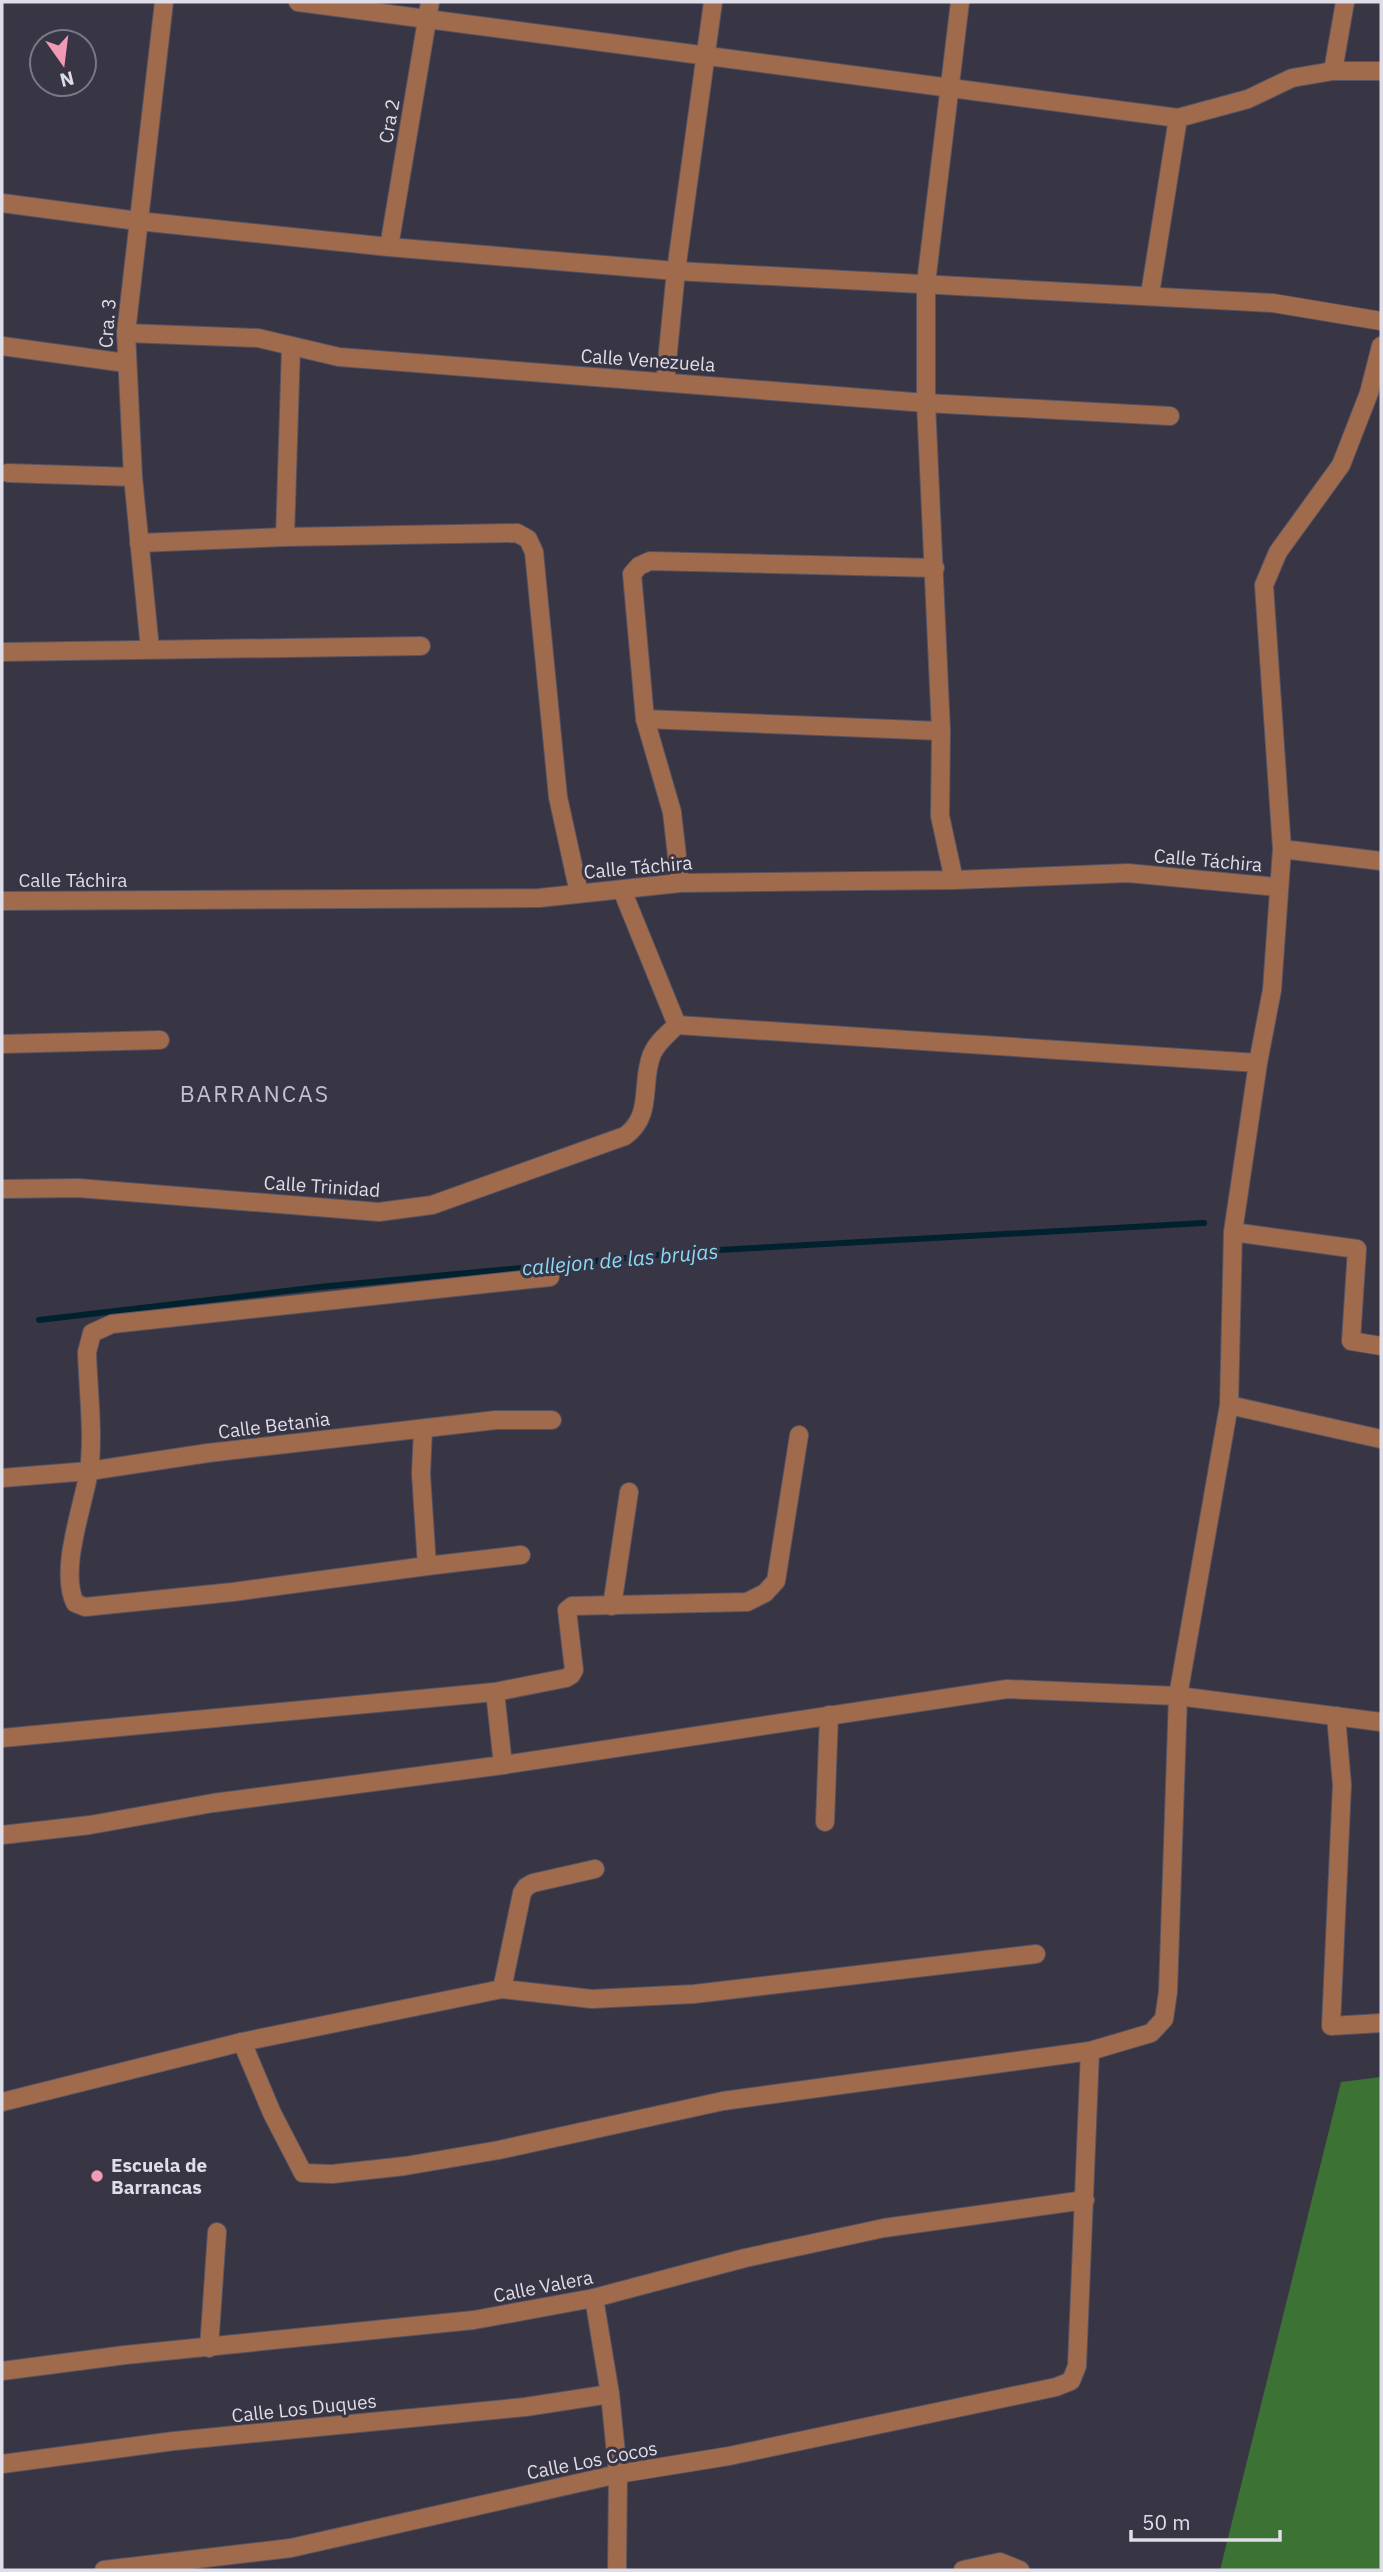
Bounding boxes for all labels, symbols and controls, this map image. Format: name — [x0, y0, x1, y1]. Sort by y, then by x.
north arrow — [28, 28, 98, 98]
text: N — [58, 66, 77, 93]
street label: Cra 2 — [373, 97, 405, 145]
street label: Cra. 3 — [93, 297, 121, 349]
street label: Calle Venezuela — [580, 343, 716, 377]
street label: Calle Táchira — [1153, 843, 1263, 877]
street label: Calle Táchira — [583, 850, 693, 884]
street label: Calle Táchira — [19, 868, 127, 892]
district label: BARRANCAS — [180, 1078, 330, 1108]
street label: Calle Trinidad — [263, 1170, 381, 1202]
water label: callejon de las brujas — [520, 1236, 719, 1282]
street label: Calle Betania — [217, 1406, 331, 1444]
place label: Escuela de Barrancas — [111, 2153, 207, 2199]
marker: Escuela de Barrancas — [89, 2168, 105, 2184]
street label: Calle Valera — [491, 2265, 595, 2307]
street label: Calle Los Duques — [230, 2388, 378, 2428]
street label: Calle Los Cocos — [525, 2436, 659, 2484]
scale bar — [1131, 2498, 1280, 2542]
text: 50 m — [1142, 2508, 1191, 2536]

